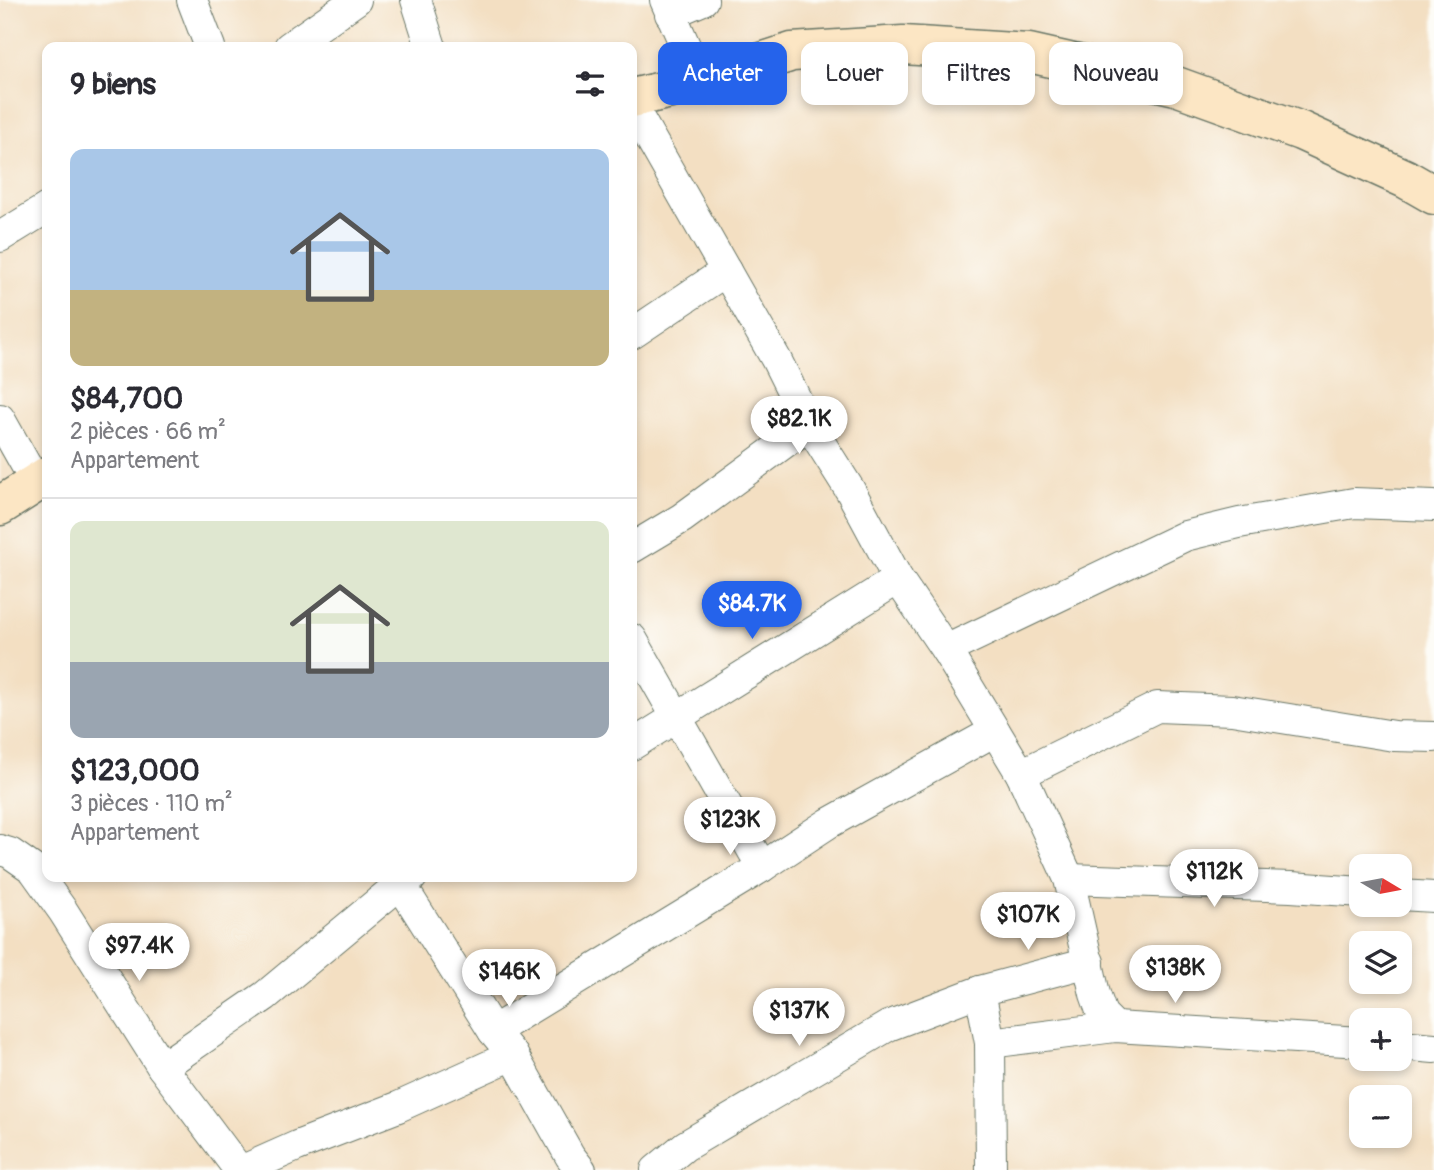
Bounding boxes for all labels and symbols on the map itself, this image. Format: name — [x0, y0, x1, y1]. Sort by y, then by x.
pin: $82.1K — [742, 396, 856, 456]
pin: $84.7K — [695, 582, 809, 641]
pin: $123K — [681, 798, 779, 857]
pin: $112K — [1165, 850, 1263, 909]
north arrow — [1349, 854, 1412, 917]
pin: $107K — [979, 892, 1077, 952]
pin: $97.4K — [82, 923, 196, 983]
pin: $138K — [1126, 946, 1224, 1005]
pin: $146K — [460, 950, 558, 1009]
pin: $137K — [750, 988, 848, 1048]

